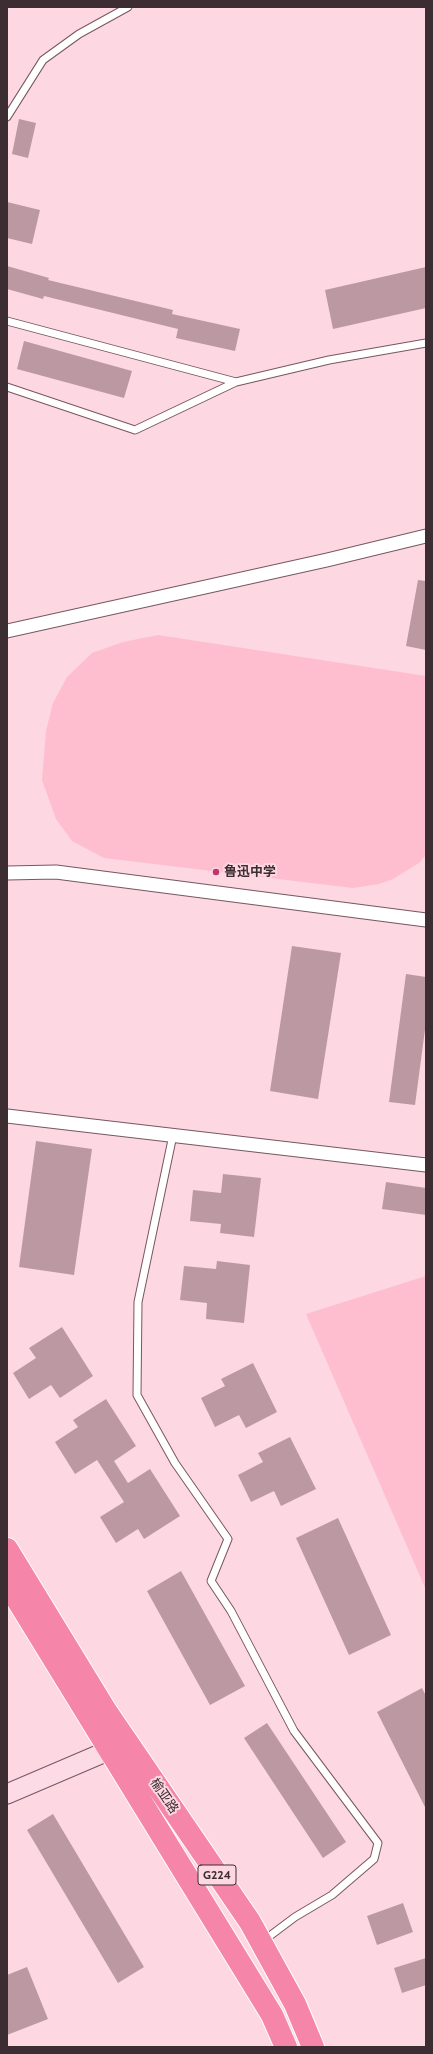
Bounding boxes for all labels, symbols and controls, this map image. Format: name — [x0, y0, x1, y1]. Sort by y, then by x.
place label: 鲁迅中学 — [224, 864, 276, 880]
marker: 鲁迅中学 — [211, 867, 221, 877]
street label: 榆亚路 — [147, 1775, 181, 1817]
road number: G224 — [198, 1865, 236, 1885]

